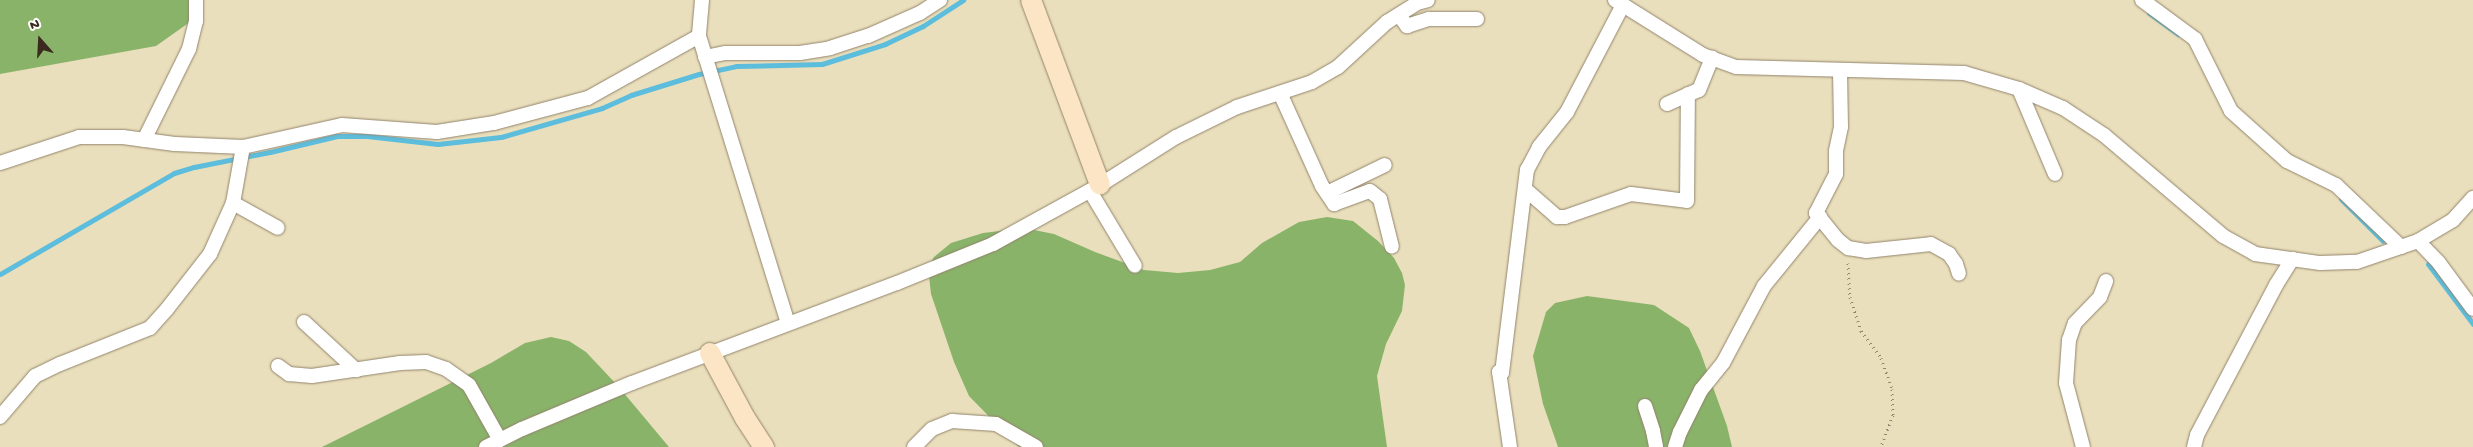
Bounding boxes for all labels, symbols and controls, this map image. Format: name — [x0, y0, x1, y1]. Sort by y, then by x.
north arrow — [15, 15, 65, 65]
text: N — [28, 16, 42, 35]

